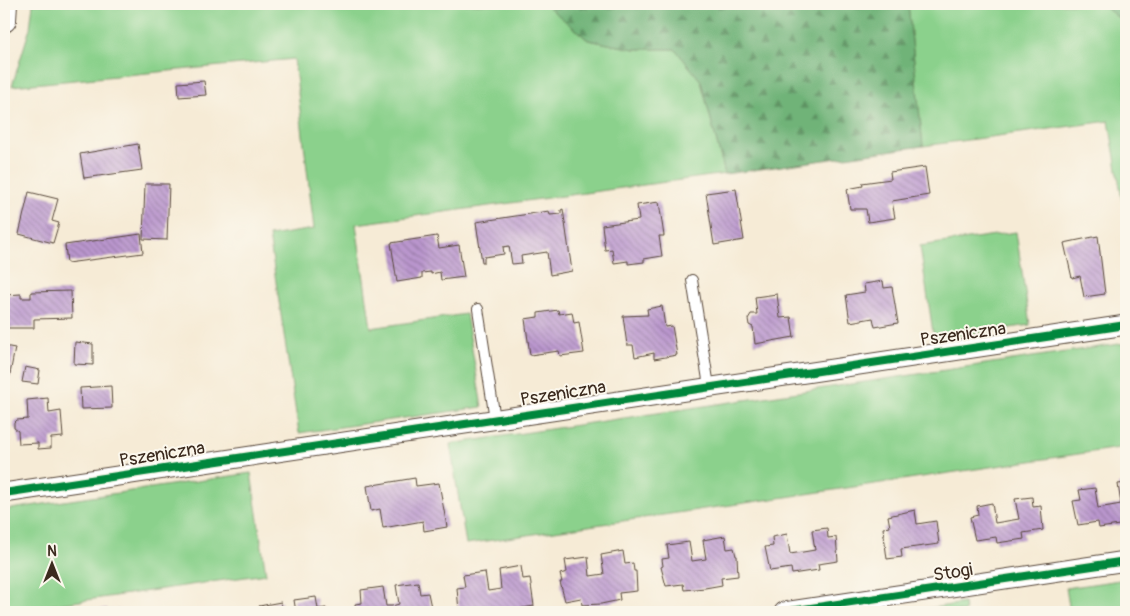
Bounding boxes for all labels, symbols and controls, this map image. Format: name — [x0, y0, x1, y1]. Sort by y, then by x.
street label: Pszeniczna — [919, 317, 1007, 352]
street label: Pszeniczna — [519, 375, 608, 412]
street label: Pszeniczna — [118, 436, 207, 473]
north arrow — [28, 538, 78, 588]
text: N — [47, 543, 57, 560]
street label: Stogi — [932, 558, 974, 587]

